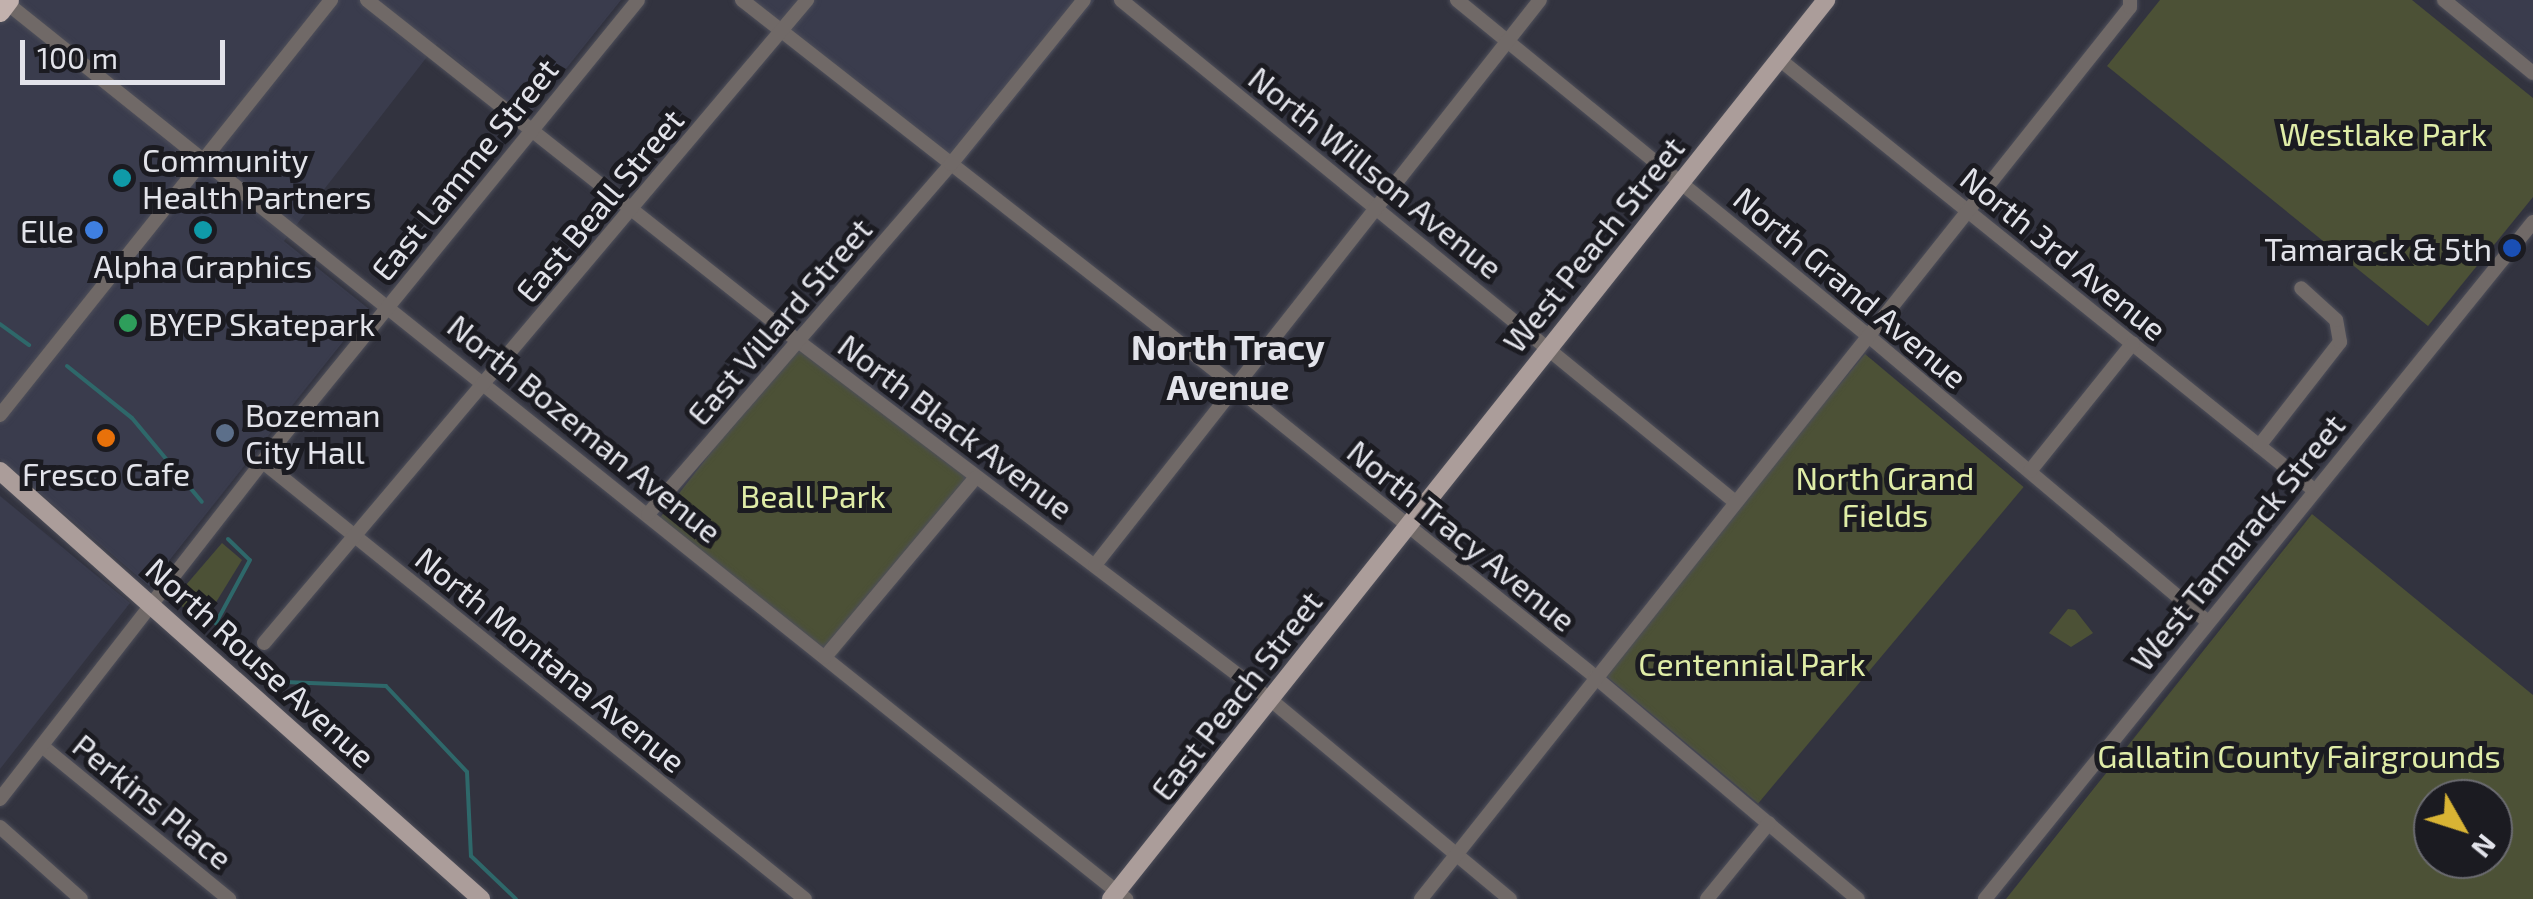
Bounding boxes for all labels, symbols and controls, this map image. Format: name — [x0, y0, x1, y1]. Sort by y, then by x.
scale bar — [25, 20, 230, 82]
text: 100 m — [37, 39, 118, 75]
street label: East Lamme Street — [363, 50, 565, 288]
street label: North Willson Avenue — [1241, 58, 1511, 286]
street label: East Beall Street — [507, 100, 691, 310]
park label: Westlake Park — [2279, 114, 2487, 152]
street label: West Peach Street — [1494, 128, 1692, 360]
place label: Community Health Partners — [142, 141, 372, 216]
street label: North 3rd Avenue — [1953, 158, 2175, 348]
marker: Community Health Partners — [111, 167, 133, 189]
street label: North Grand Avenue — [1726, 178, 1976, 396]
street label: East Villard Street — [679, 210, 879, 432]
place label: Elle — [20, 211, 74, 249]
marker: Elle — [83, 219, 105, 241]
marker: Alpha Graphics — [192, 219, 214, 241]
place label: Tamarack & 5th — [2264, 229, 2492, 267]
marker: Tamarack & 5th — [2501, 237, 2523, 259]
place label: Alpha Graphics — [94, 246, 312, 284]
place label: BYEP Skatepark — [148, 304, 376, 342]
street label: North Bozeman Avenue — [440, 306, 730, 550]
marker: BYEP Skatepark — [117, 312, 139, 334]
street label: North Black Avenue — [831, 325, 1081, 527]
district label: North Tracy Avenue — [1131, 325, 1325, 407]
place label: Bozeman City Hall — [245, 396, 381, 471]
street label: West Tamarack Street — [2121, 406, 2353, 678]
marker: Bozeman City Hall — [214, 422, 236, 444]
marker: Fresco Cafe — [95, 427, 117, 449]
street label: North Tracy Avenue — [1339, 431, 1585, 639]
place label: Fresco Cafe — [22, 454, 190, 492]
park label: North Grand Fields — [1796, 459, 1974, 534]
park label: Beall Park — [740, 476, 886, 514]
street label: North Montana Avenue — [408, 538, 694, 780]
street label: North Rouse Avenue — [138, 549, 384, 775]
street label: East Peach Street — [1142, 583, 1330, 807]
park label: Centennial Park — [1638, 644, 1866, 682]
street label: Perkins Place — [66, 725, 240, 877]
park label: Gallatin County Fairgrounds — [2097, 736, 2501, 774]
north arrow — [2413, 779, 2513, 879]
text: N — [2465, 828, 2504, 865]

